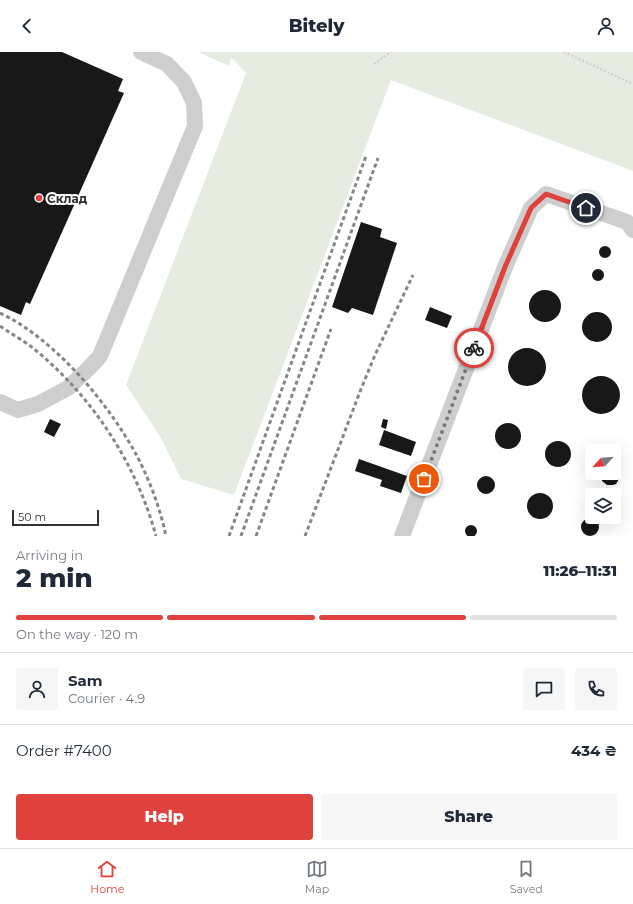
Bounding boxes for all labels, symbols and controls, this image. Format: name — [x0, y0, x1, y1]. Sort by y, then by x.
icon: back — [16, 15, 38, 37]
text: Bitely — [289, 15, 344, 37]
icon: person — [595, 15, 617, 37]
place label: Склад — [47, 191, 88, 206]
pin — [569, 191, 603, 225]
marker: Склад — [34, 193, 44, 203]
icon: home — [575, 197, 597, 219]
courier — [454, 328, 494, 368]
icon: bike — [463, 337, 485, 359]
north arrow — [585, 444, 621, 480]
map controls — [585, 444, 621, 524]
pin — [407, 462, 441, 496]
icon: bag — [413, 468, 435, 490]
button: layers — [585, 488, 621, 524]
scale bar — [12, 508, 99, 527]
text: 50 m — [18, 510, 46, 524]
text: Arriving in — [16, 547, 83, 563]
text: 11:26–11:31 — [543, 561, 617, 580]
text: 2 min — [16, 562, 93, 594]
text: On the way · 120 m — [16, 626, 138, 642]
button: person — [16, 668, 58, 710]
button: chat — [523, 668, 565, 710]
button: phone — [575, 668, 617, 710]
text: Sam — [68, 671, 103, 690]
text: Courier · 4.9 — [68, 690, 145, 706]
text: Order #7400 — [16, 741, 112, 760]
text: 434 ₴ — [571, 741, 617, 760]
button: Help — [16, 794, 313, 840]
button: Share — [321, 794, 617, 840]
tab: Home — [90, 858, 124, 896]
tab: Map — [305, 858, 329, 896]
tab: Saved — [510, 858, 543, 896]

